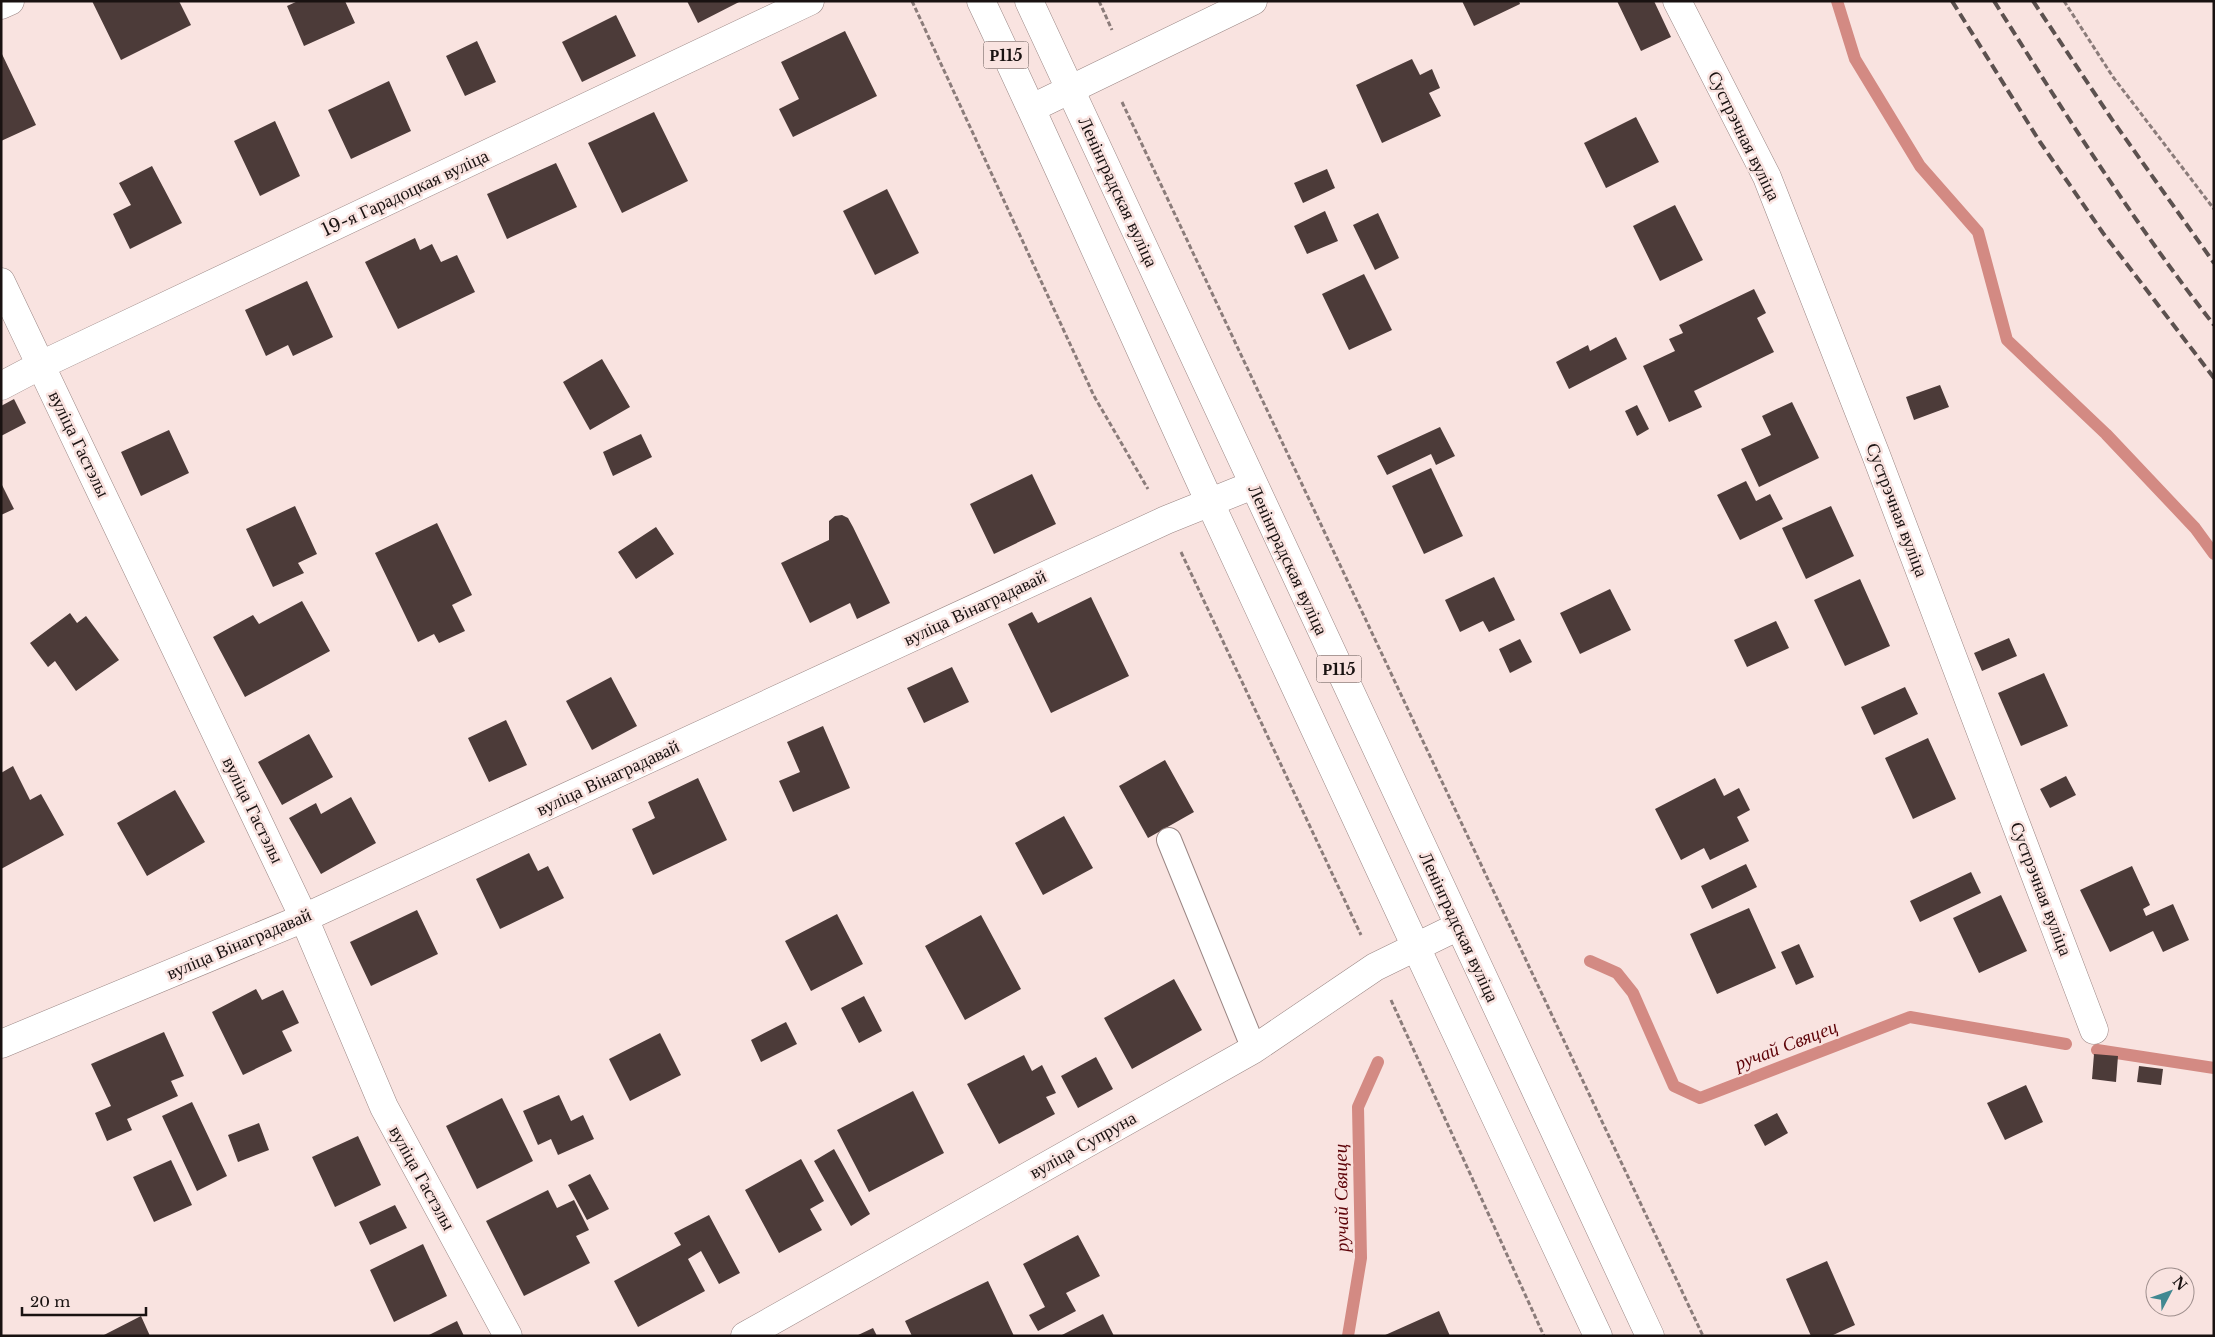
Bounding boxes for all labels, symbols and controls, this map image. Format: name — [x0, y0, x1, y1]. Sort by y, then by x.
road number: Р115 — [984, 42, 1028, 68]
street label: Сустрэчная вуліца — [1703, 68, 1785, 204]
street label: Ленінградская вуліца — [1073, 113, 1163, 271]
street label: 19-я Гарадоцкая вуліца — [318, 145, 492, 241]
street label: вуліца Гастэлы — [44, 387, 114, 501]
street label: Сустрэчная вуліца — [1861, 440, 1933, 580]
street label: Ленінградская вуліца — [1243, 481, 1333, 639]
street label: вуліца Вінаградавай — [900, 565, 1050, 651]
road number: Р115 — [1316, 656, 1362, 682]
street label: вуліца Вінаградавай — [533, 735, 683, 821]
street label: вуліца Гастэлы — [218, 753, 288, 867]
street label: Сустрэчная вуліца — [2005, 819, 2077, 959]
street label: Ленінградская вуліца — [1414, 848, 1504, 1006]
street label: вуліца Вінаградавай — [163, 903, 315, 984]
water label: ручай Свяцец — [1729, 1015, 1841, 1076]
street label: вуліца Супруна — [1026, 1107, 1140, 1183]
street label: вуліца Гастэлы — [384, 1122, 460, 1234]
water label: ручай Свяцец — [1329, 1144, 1353, 1254]
north arrow — [2145, 1267, 2195, 1317]
text: N — [2169, 1273, 2191, 1294]
scale bar — [22, 1284, 146, 1316]
text: 20 m — [30, 1292, 70, 1311]

